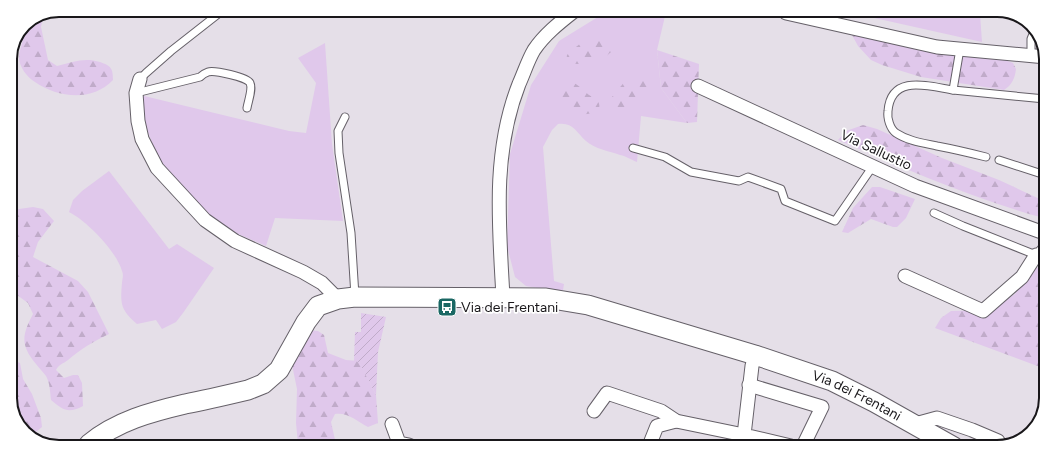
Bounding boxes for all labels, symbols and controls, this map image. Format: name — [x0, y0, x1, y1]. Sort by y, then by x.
street label: Via Sallustio — [838, 126, 914, 174]
bus stop icon: Via dei Frentani — [436, 296, 458, 318]
place label: Via dei Frentani — [461, 299, 558, 316]
street label: Via dei Frentani — [810, 367, 905, 424]

